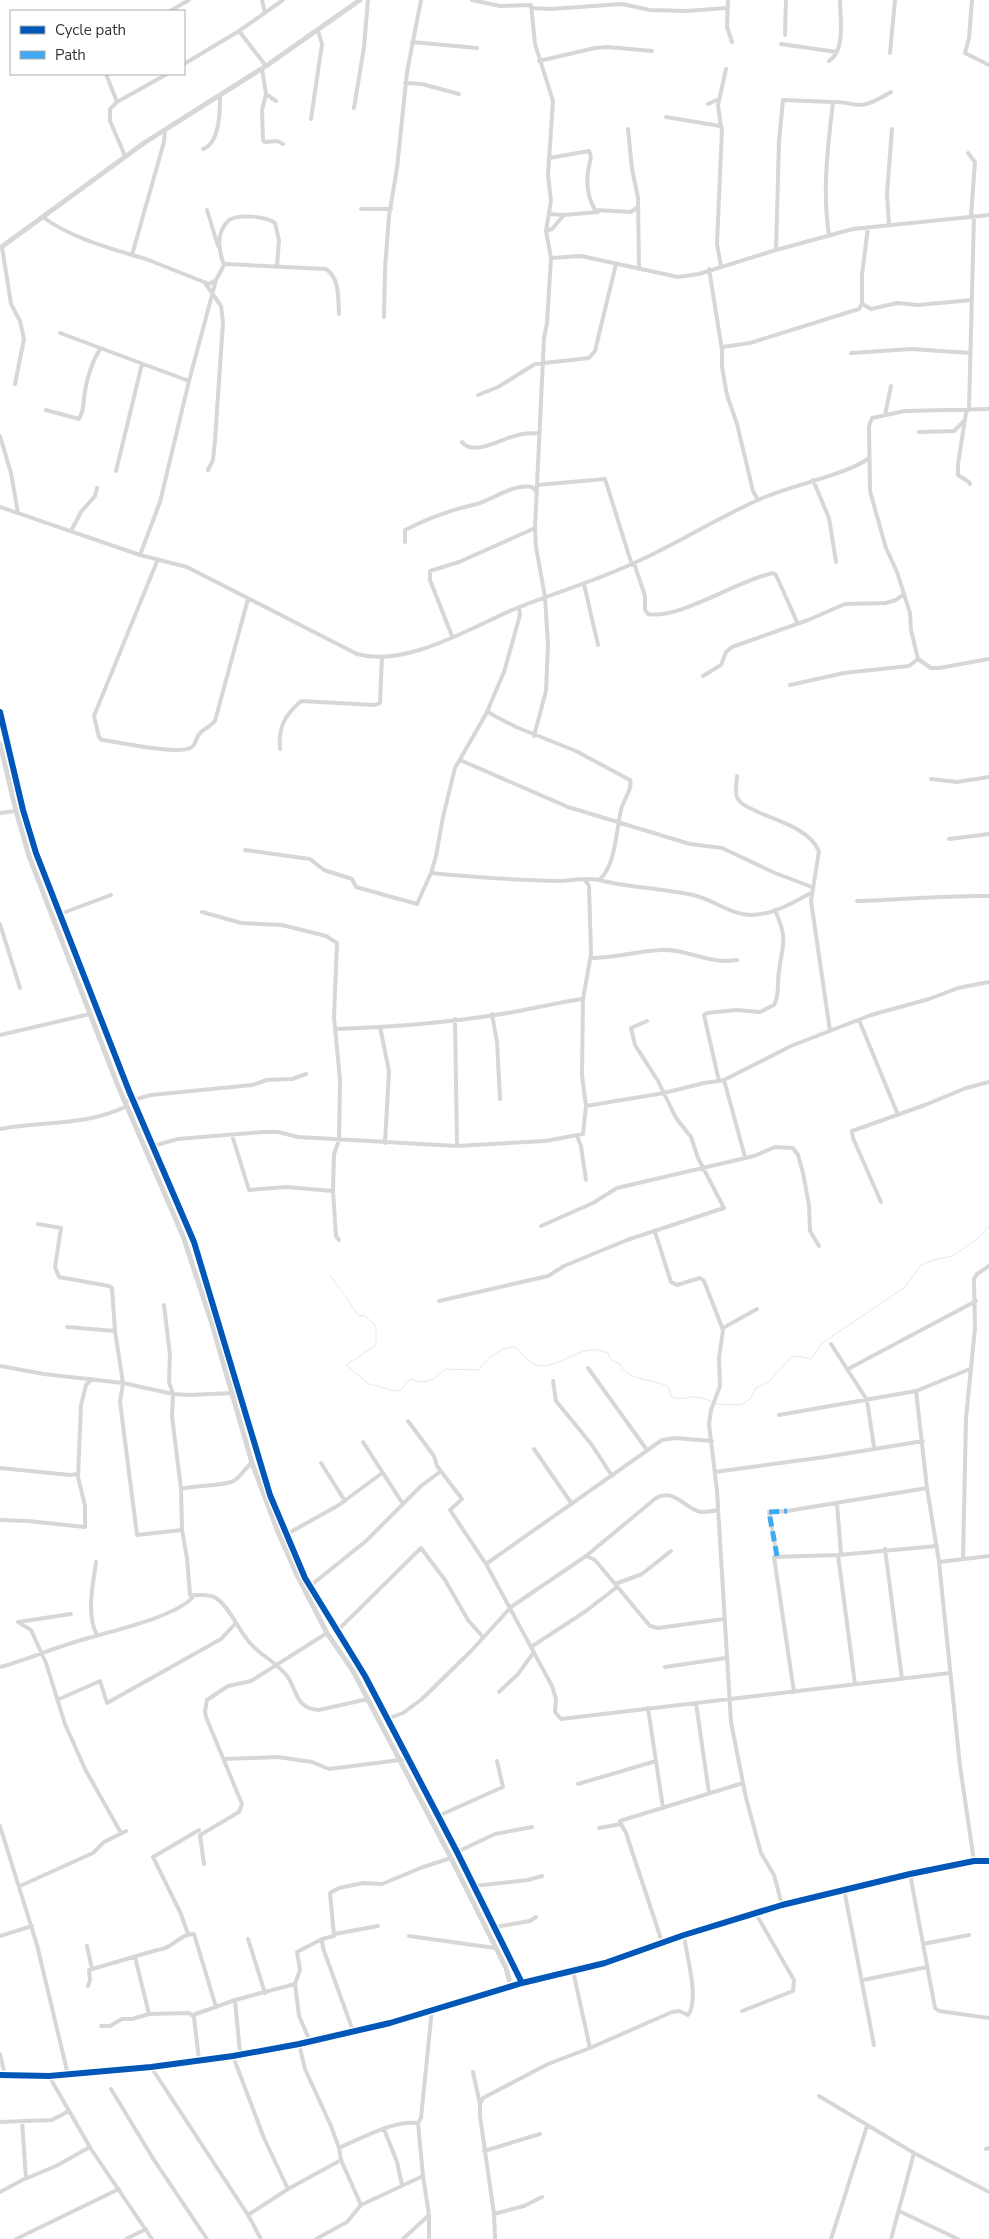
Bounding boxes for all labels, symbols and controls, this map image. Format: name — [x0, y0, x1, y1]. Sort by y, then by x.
legend — [10, 10, 185, 75]
text: Cycle path — [55, 20, 126, 40]
text: Path — [55, 45, 86, 65]

